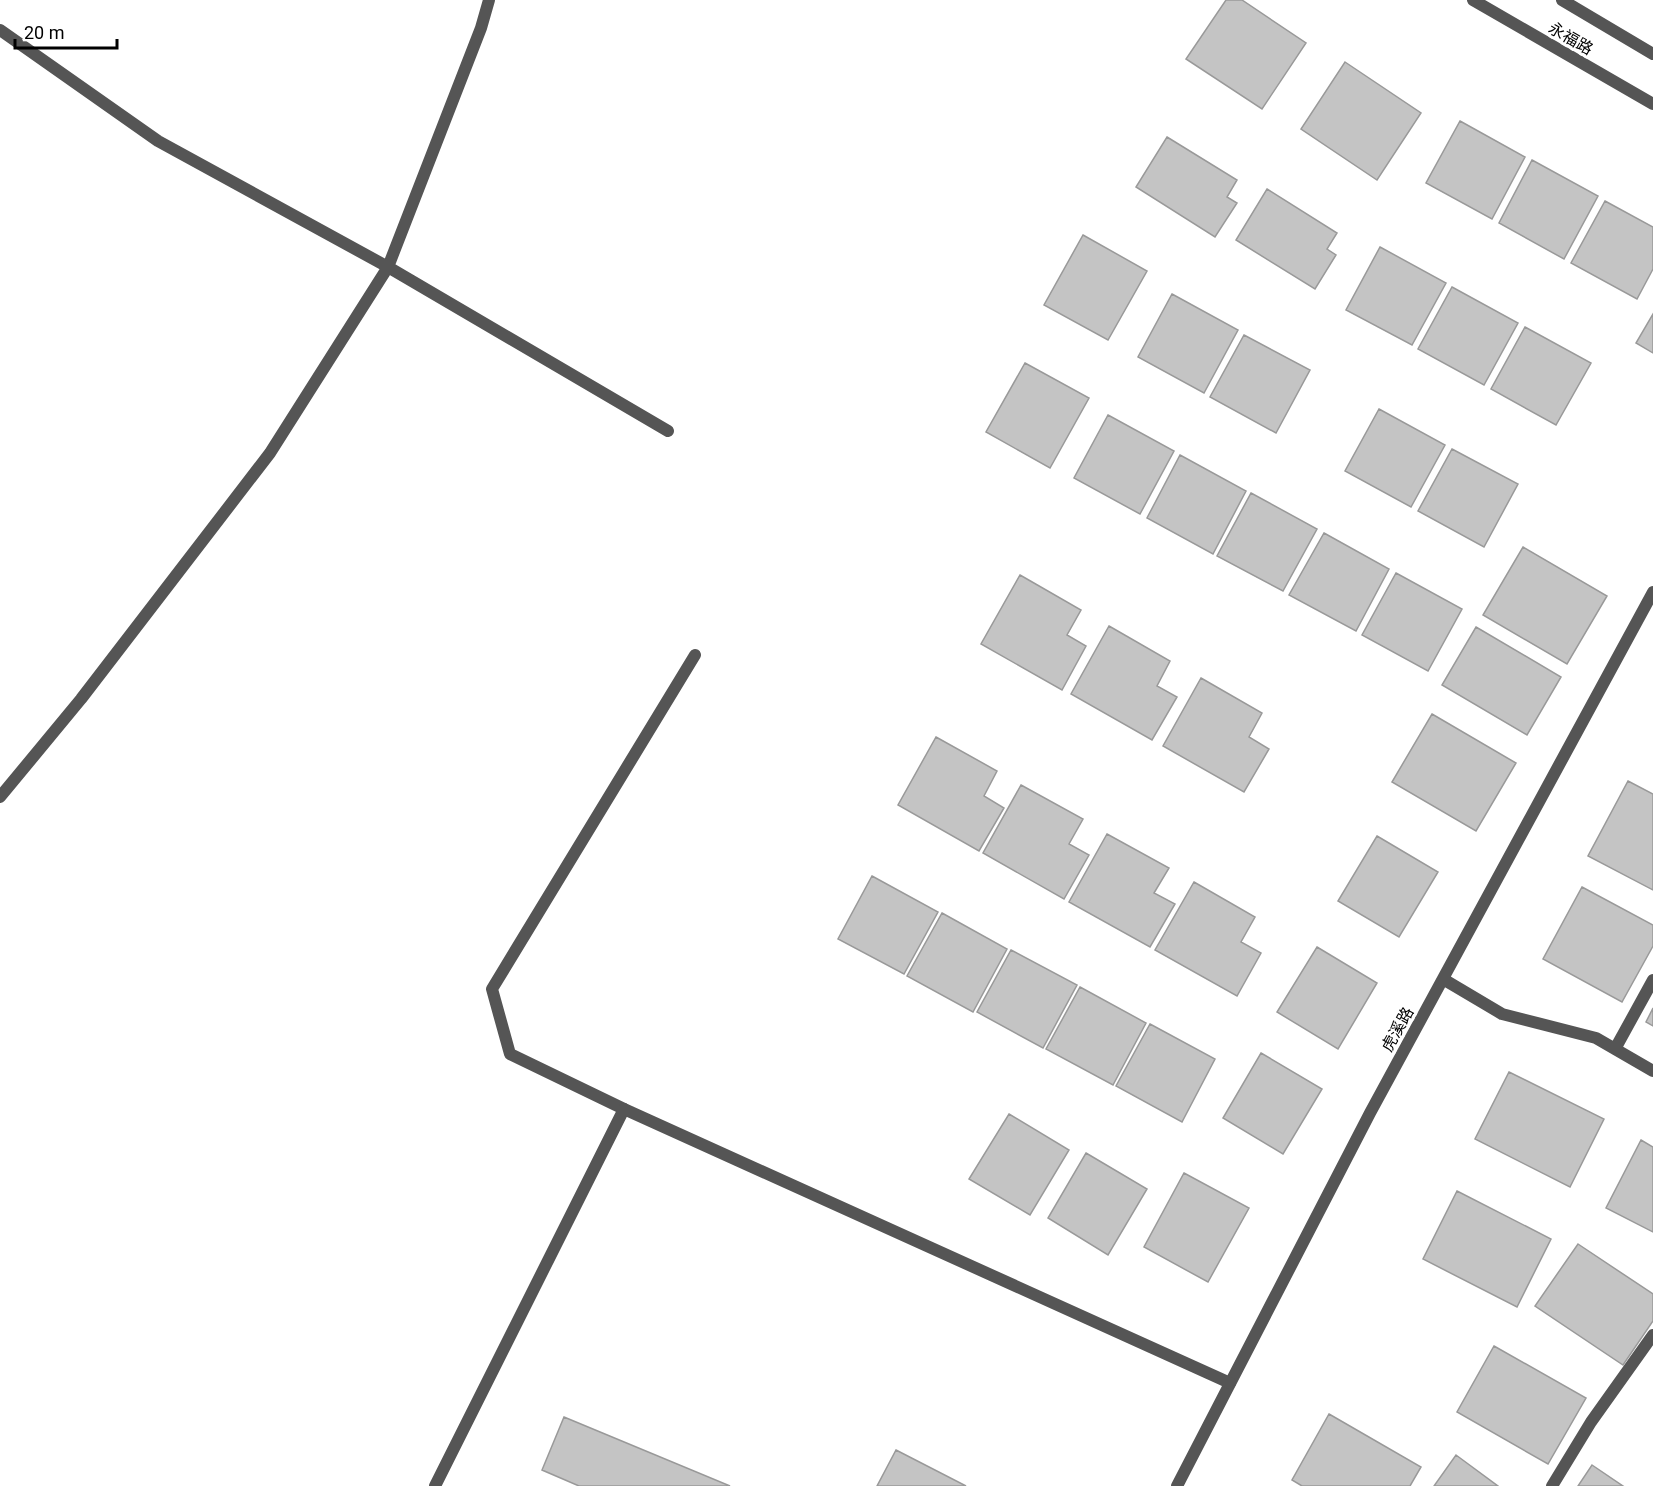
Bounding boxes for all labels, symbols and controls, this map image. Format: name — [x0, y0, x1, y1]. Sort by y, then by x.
scale bar — [15, 12, 117, 50]
street label: 永福路 — [1545, 18, 1596, 59]
text: 20 m — [24, 22, 64, 43]
street label: 虎溪路 — [1377, 1004, 1417, 1055]

